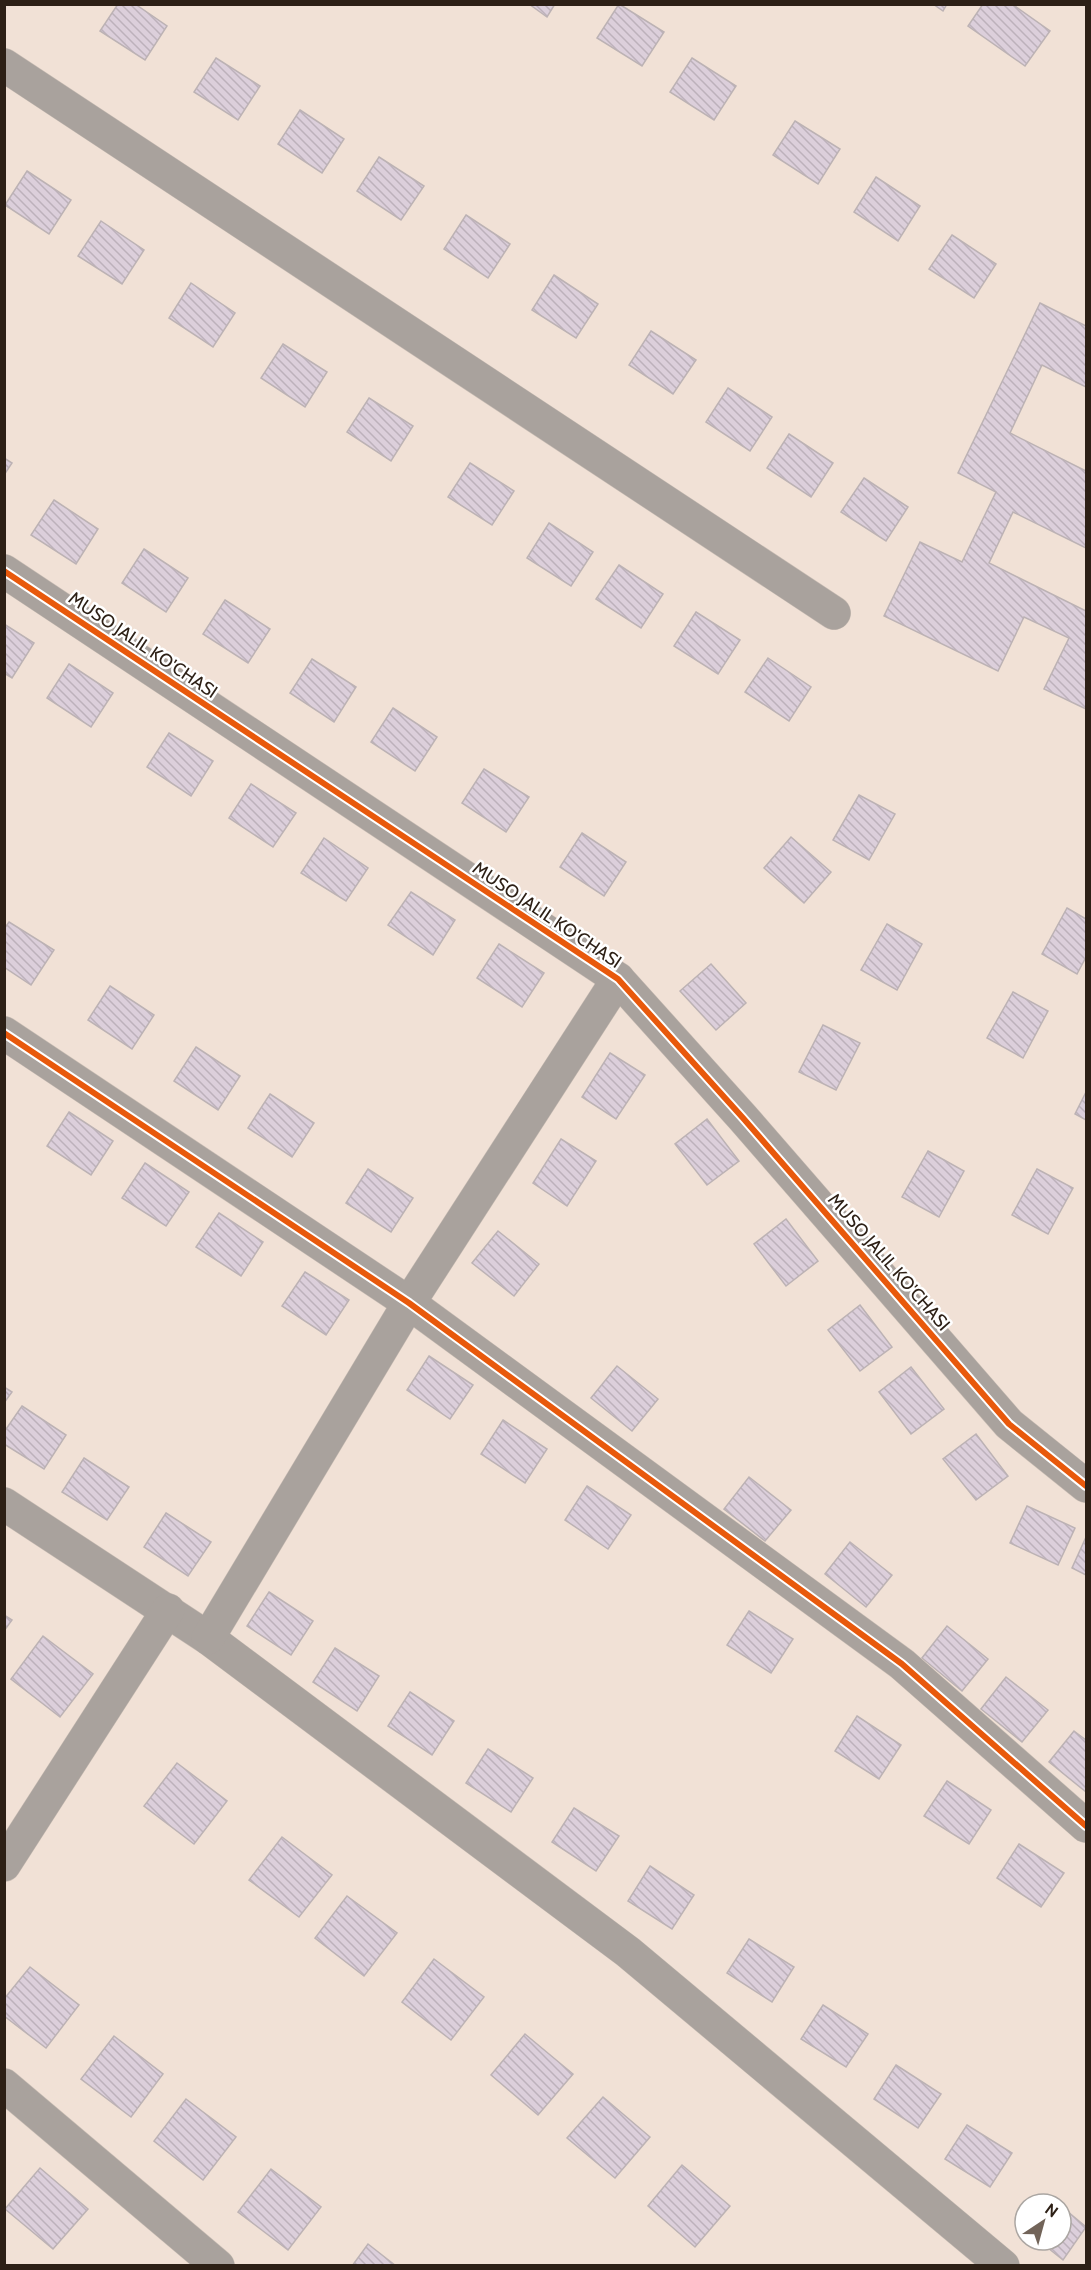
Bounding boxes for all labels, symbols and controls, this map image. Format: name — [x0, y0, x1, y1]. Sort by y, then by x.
street label: MUSO JALIL KO'CHASI — [64, 587, 222, 703]
street label: MUSO JALIL KO'CHASI — [468, 857, 626, 973]
street label: MUSO JALIL KO'CHASI — [823, 1189, 955, 1335]
north arrow — [1013, 2192, 1073, 2252]
text: N — [1041, 2199, 1062, 2221]

